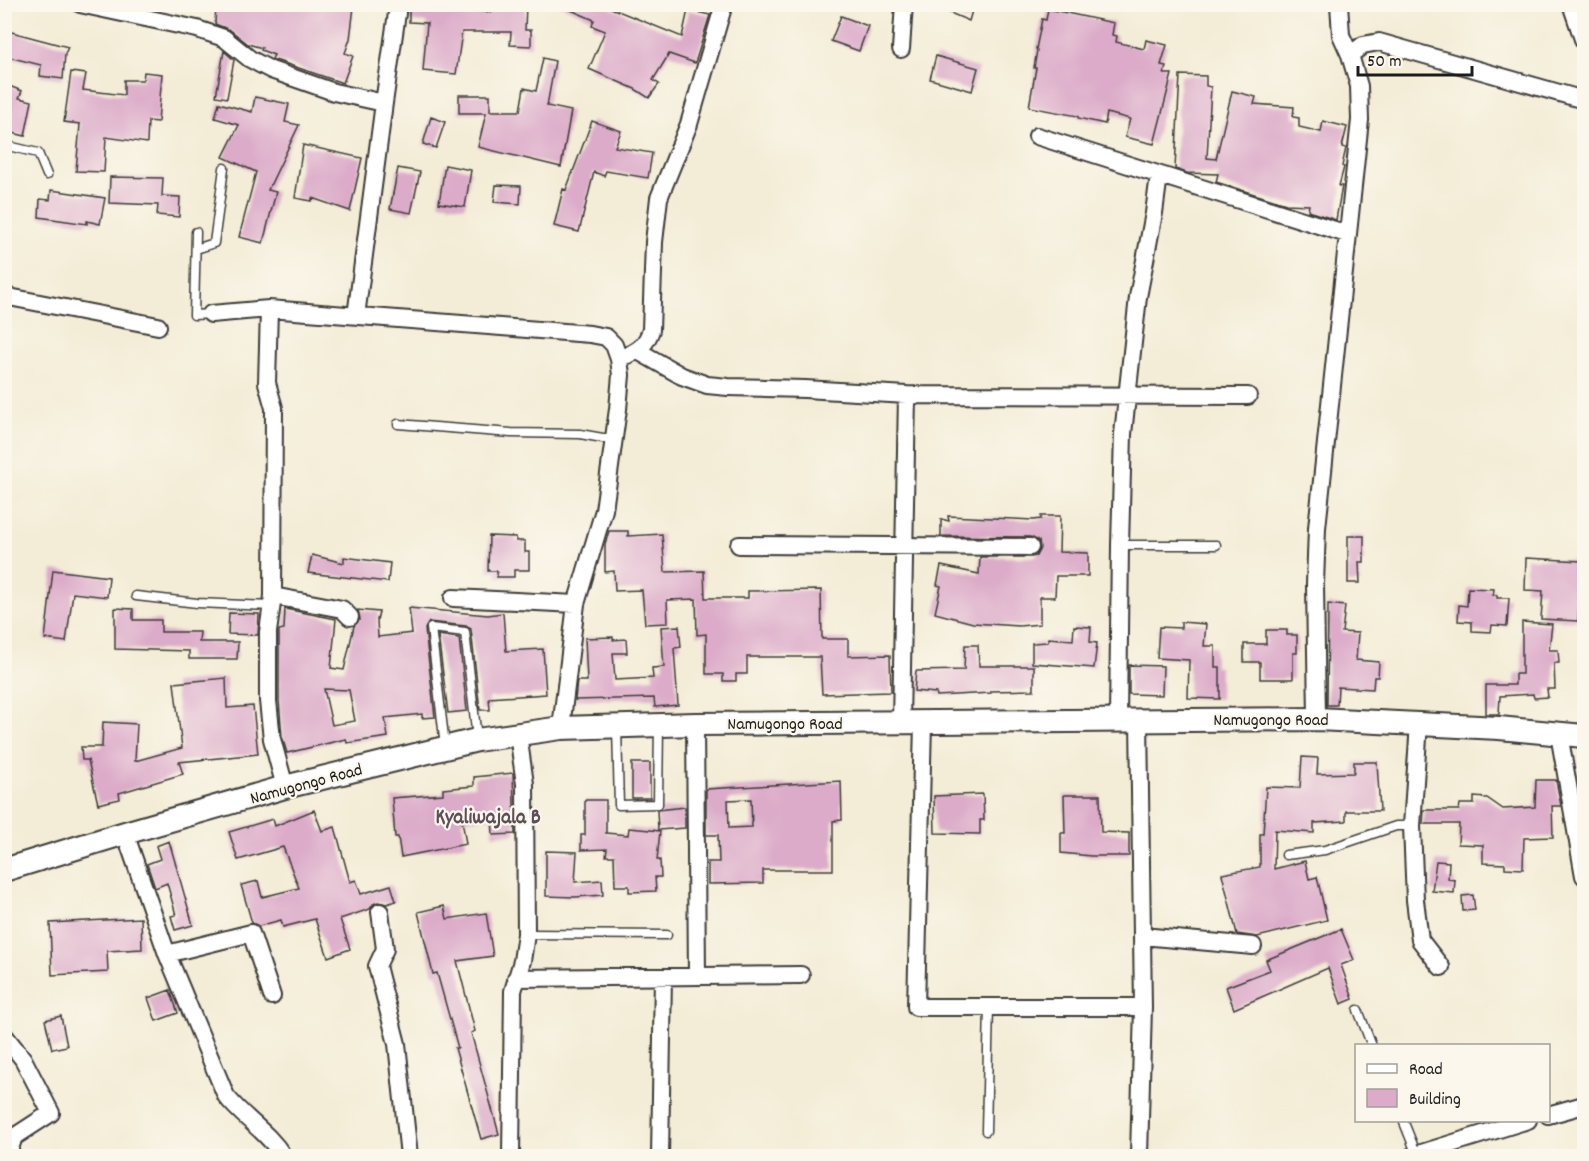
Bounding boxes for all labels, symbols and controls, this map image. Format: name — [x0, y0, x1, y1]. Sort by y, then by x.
scale bar — [1358, 39, 1472, 77]
text: 50 m — [1367, 50, 1402, 75]
street label: Namugongo Road — [1213, 709, 1329, 734]
street label: Namugongo Road — [727, 713, 843, 738]
street label: Namugongo Road — [248, 758, 366, 812]
district label: Kyaliwajala B — [435, 804, 541, 834]
legend — [1355, 1044, 1550, 1122]
text: Road — [1409, 1058, 1443, 1083]
text: Building — [1409, 1088, 1461, 1113]

